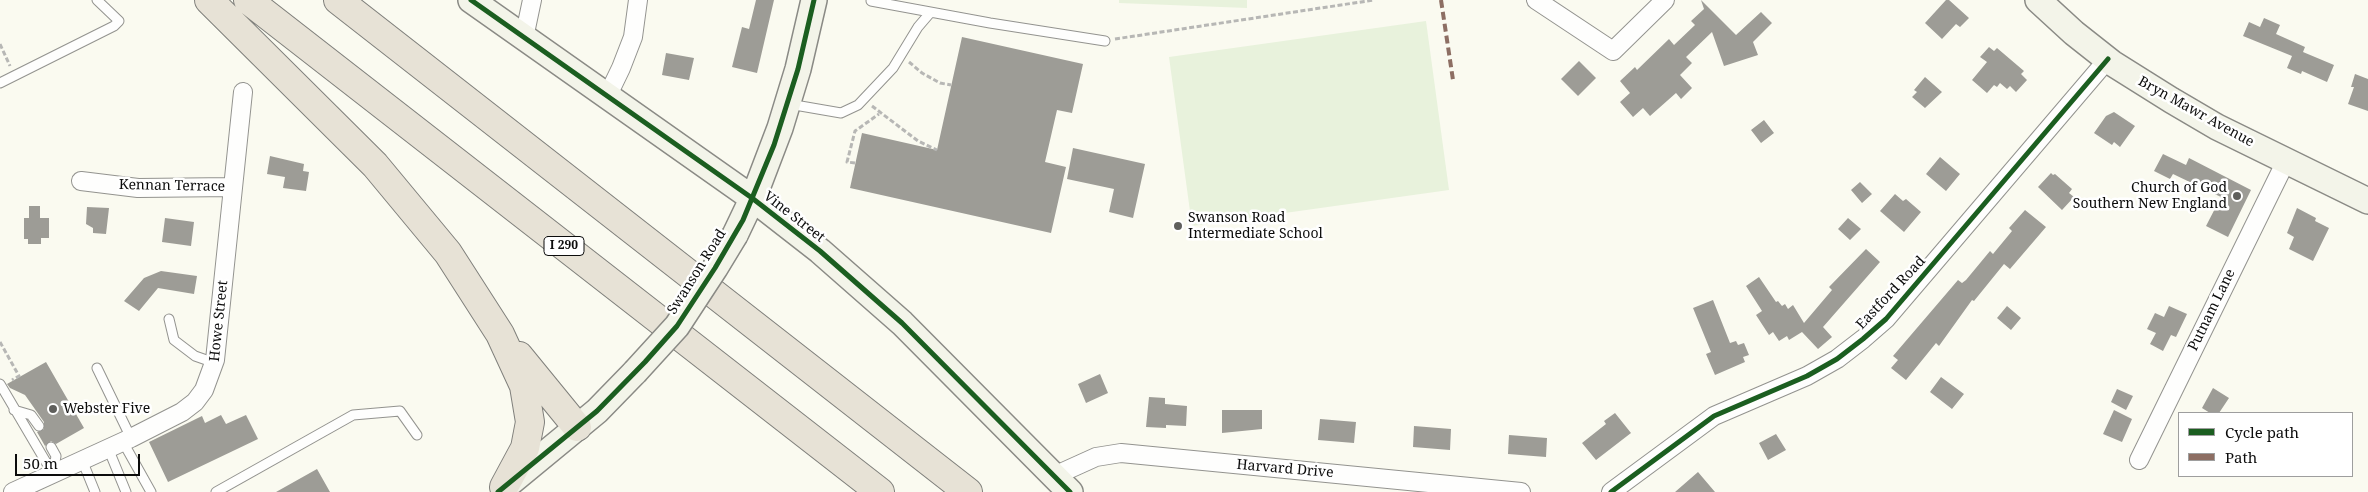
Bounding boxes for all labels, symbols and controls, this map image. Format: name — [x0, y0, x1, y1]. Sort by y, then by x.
street label: Bryn Mawr Avenue — [2135, 73, 2257, 151]
street label: Kennan Terrace — [119, 177, 225, 195]
place label: Church of God Southern New England — [2073, 180, 2227, 212]
street label: Vine Street — [760, 188, 828, 246]
marker: Church of God Southern New England — [2231, 190, 2243, 202]
place label: Swanson Road Intermediate School — [1188, 210, 1323, 242]
marker: Swanson Road Intermediate School — [1172, 220, 1184, 232]
street label: Swanson Road — [664, 226, 730, 318]
road number: I 290 — [544, 237, 584, 256]
street label: Eastford Road — [1853, 253, 1929, 333]
street label: Putnam Lane — [2185, 266, 2239, 354]
street label: Howe Street — [206, 280, 232, 362]
place label: Webster Five — [63, 401, 150, 417]
marker: Webster Five — [47, 403, 59, 415]
legend — [2178, 412, 2353, 477]
text: Cycle path — [2225, 422, 2299, 442]
scale bar — [18, 444, 142, 476]
text: Path — [2225, 447, 2257, 467]
text: 50 m — [23, 453, 58, 473]
street label: Harvard Drive — [1236, 456, 1334, 482]

